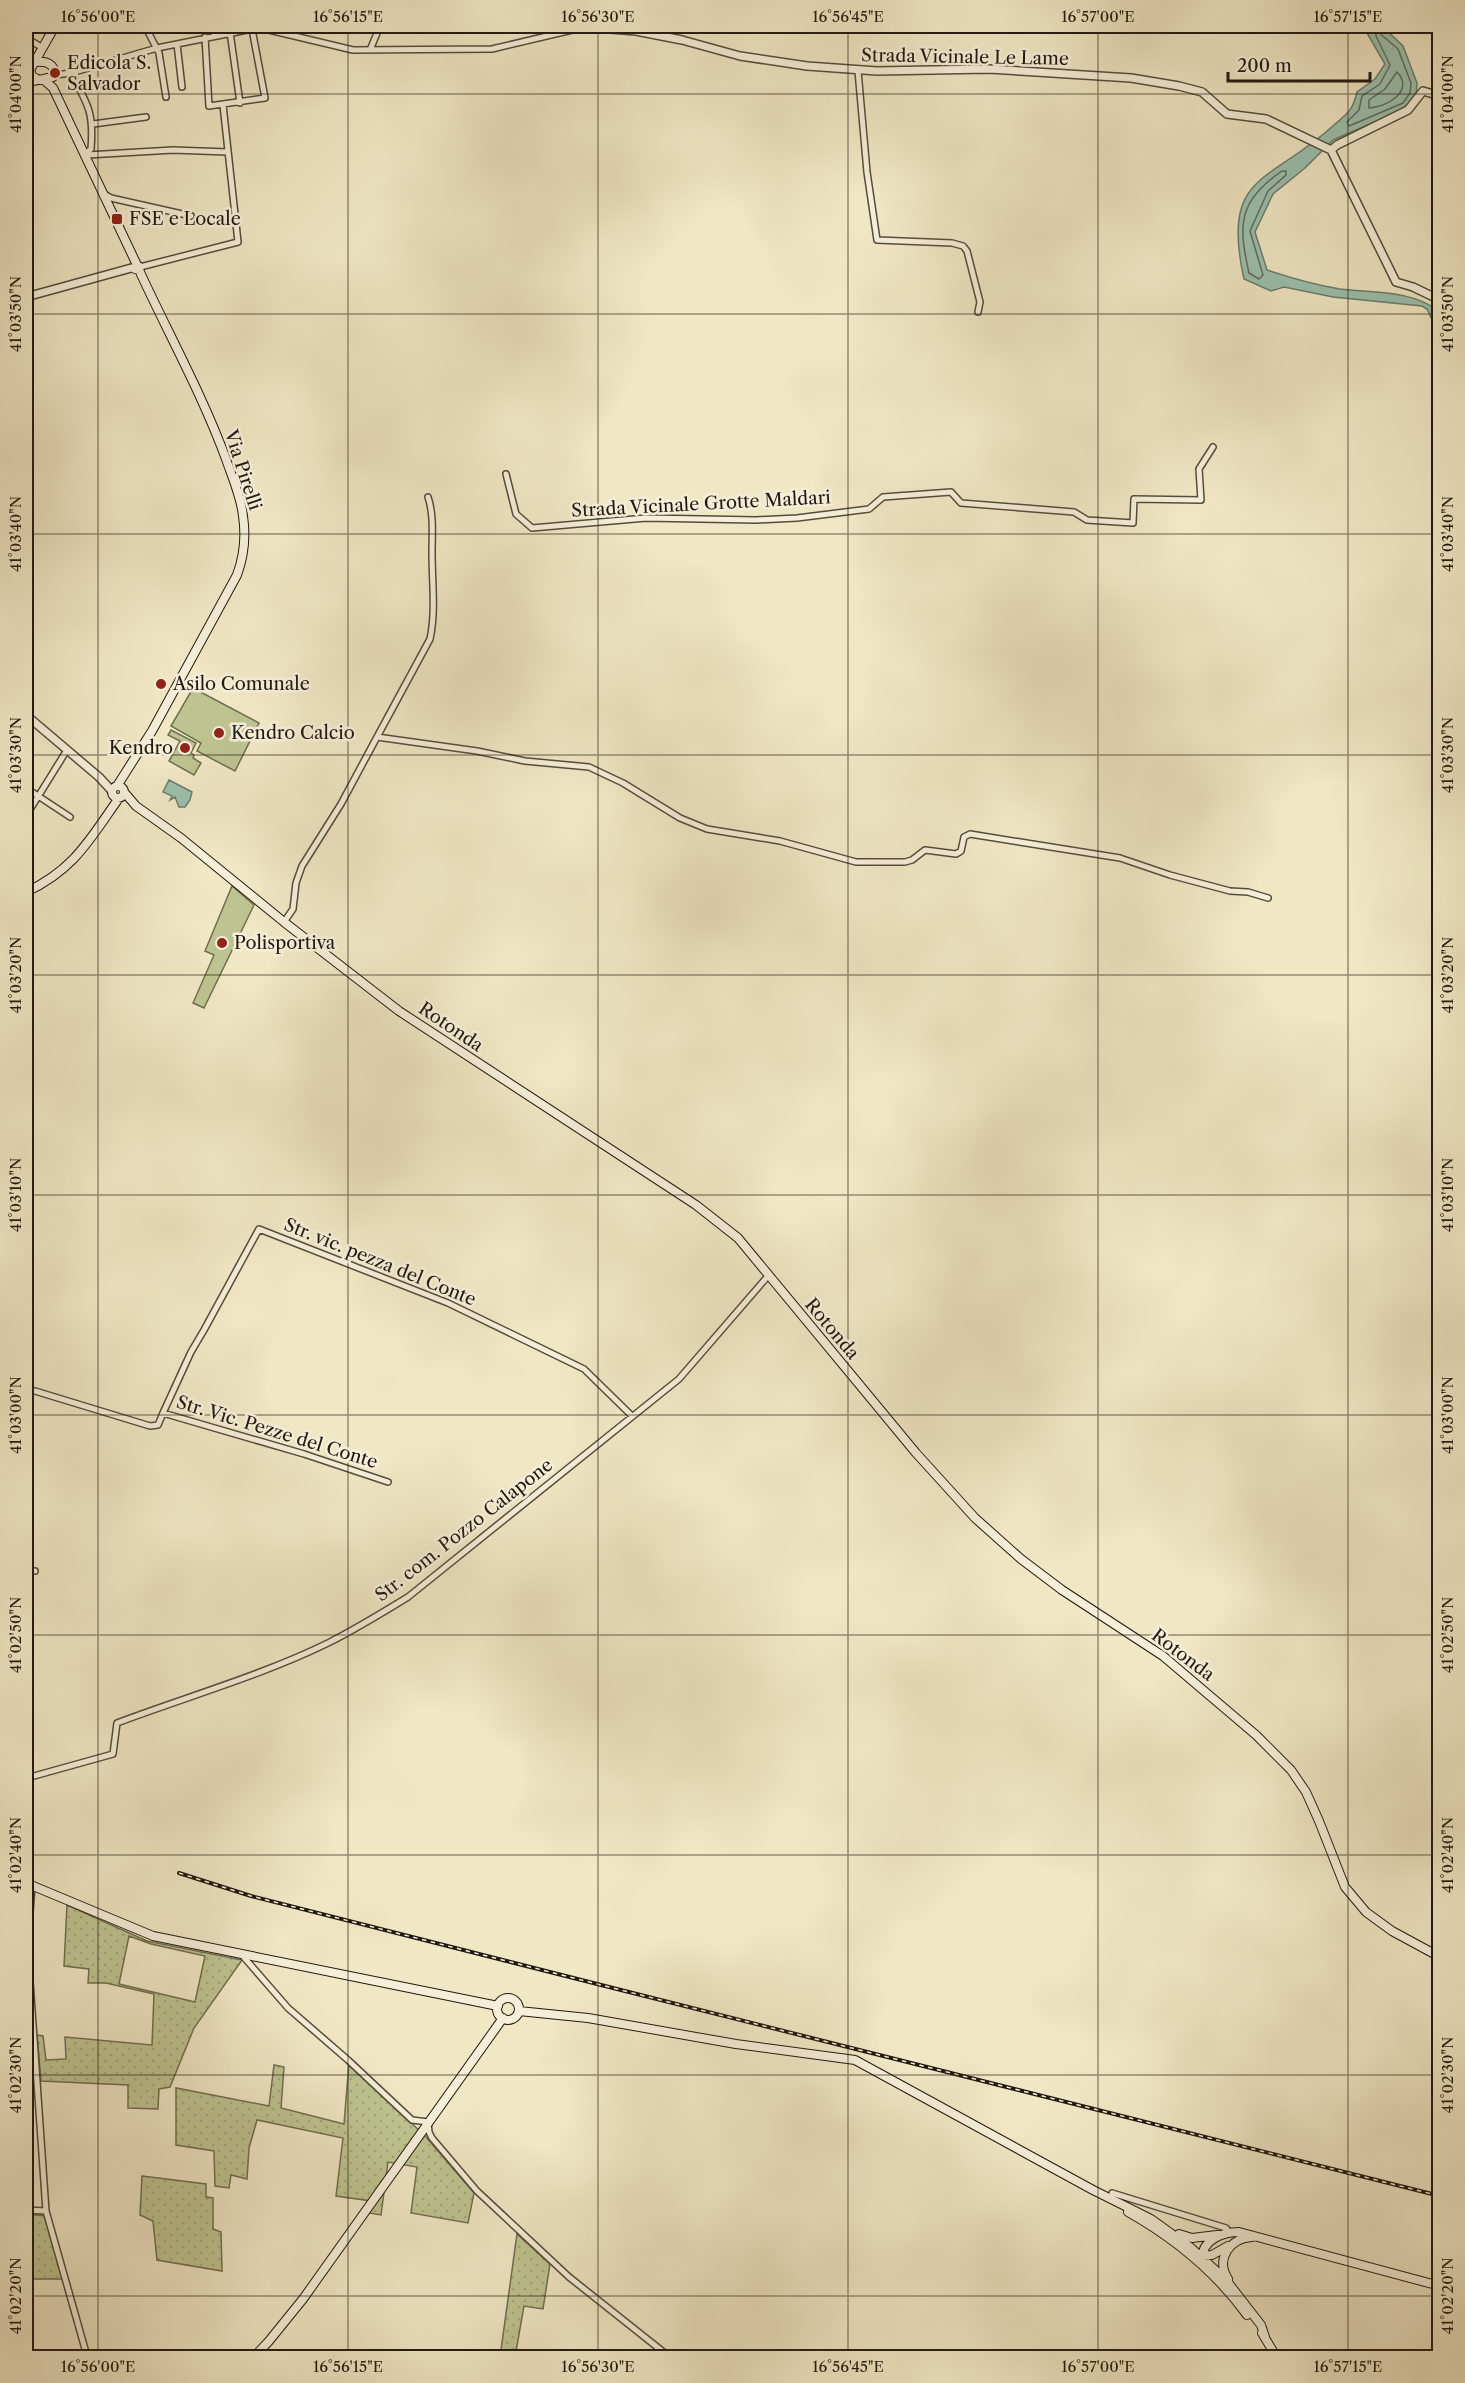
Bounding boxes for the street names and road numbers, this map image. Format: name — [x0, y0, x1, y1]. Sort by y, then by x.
street label: Strada Vicinale Le Lame — [861, 44, 1069, 70]
street label: Via Pirelli — [219, 426, 267, 514]
street label: Strada Vicinale Grotte Maldari — [571, 486, 832, 522]
street label: Rotonda — [415, 997, 488, 1057]
street label: Str. vic. pezza del Conte — [281, 1213, 479, 1311]
street label: Rotonda — [800, 1294, 864, 1364]
street label: Str. Vic. Pezze del Conte — [174, 1391, 380, 1473]
street label: Str. com. Pozzo Calapone — [371, 1454, 557, 1606]
street label: Rotonda — [1147, 1624, 1219, 1686]

